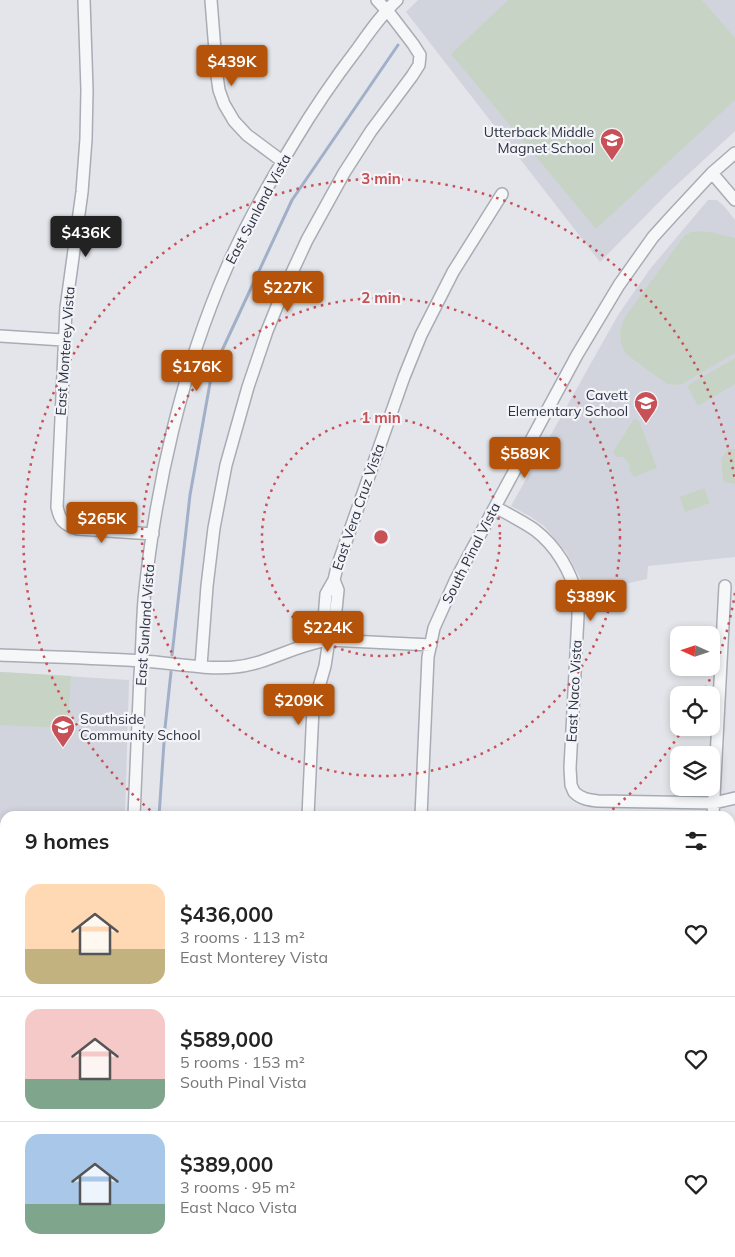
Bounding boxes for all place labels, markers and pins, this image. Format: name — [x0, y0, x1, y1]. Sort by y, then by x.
pin: $439K — [197, 44, 267, 87]
place label: Utterback Middle Magnet School — [484, 123, 594, 157]
school or university icon: Utterback Middle Magnet School — [599, 127, 625, 161]
pin: $436K — [51, 216, 121, 258]
pin: $227K — [253, 270, 323, 313]
pin: $176K — [162, 350, 232, 392]
place label: Cavett Elementary School — [508, 386, 628, 420]
school or university icon: Cavett Elementary School — [633, 390, 659, 424]
pin: $589K — [490, 436, 560, 479]
pin: $265K — [67, 502, 137, 544]
centre of rings — [372, 528, 390, 546]
pin: $389K — [556, 580, 626, 622]
pin: $224K — [293, 610, 363, 653]
pin: $209K — [264, 684, 334, 726]
place label: Southside Community School — [80, 710, 201, 744]
school or university icon: Southside Community School — [50, 714, 76, 748]

